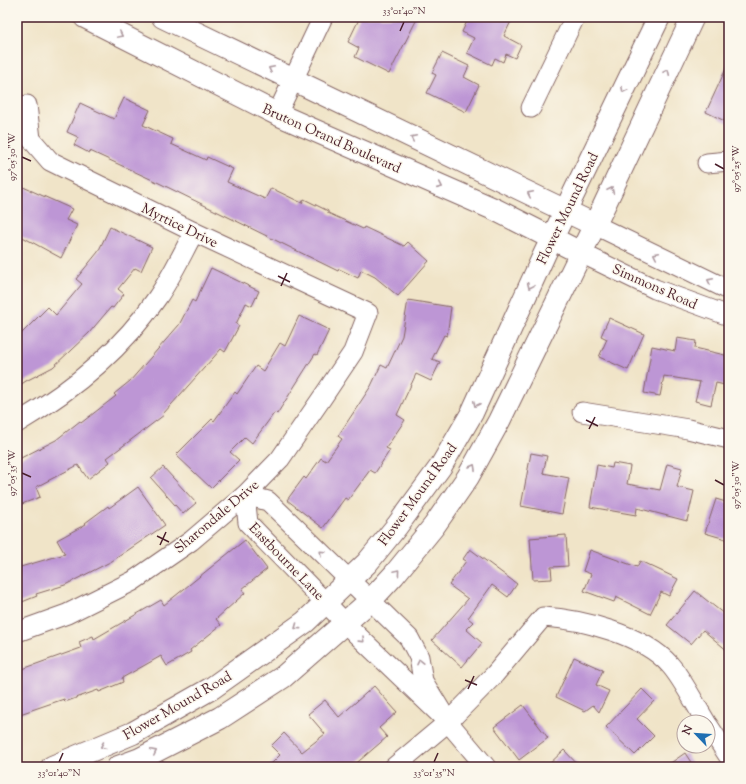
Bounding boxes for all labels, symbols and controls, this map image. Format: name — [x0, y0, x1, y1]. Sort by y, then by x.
text: 33°01'40"N — [383, 4, 425, 19]
one-way arrow — [115, 30, 123, 37]
one-way arrow — [267, 66, 275, 74]
one-way arrow — [662, 69, 670, 77]
one-way arrow — [621, 86, 629, 93]
street label: Bruton Orand Boulevard — [259, 100, 404, 179]
text: 97°05'30"W — [5, 133, 20, 181]
one-way arrow — [410, 135, 417, 142]
text: 97°05'25"W — [729, 145, 744, 193]
street label: Flower Mound Road — [533, 149, 605, 268]
one-way arrow — [435, 181, 443, 189]
one-way arrow — [607, 187, 615, 194]
one-way arrow — [527, 191, 534, 199]
street label: Myrtice Drive — [137, 200, 221, 254]
one-way arrow — [652, 252, 660, 259]
street label: Simmons Road — [608, 260, 700, 316]
one-way arrow — [707, 278, 714, 286]
one-way arrow — [527, 282, 535, 290]
one-way arrow — [473, 400, 481, 408]
street label: Flower Mound Road — [375, 440, 463, 551]
text: 97°05'35"W — [5, 450, 20, 496]
text: 97°05'30"W — [729, 461, 744, 509]
one-way arrow — [468, 464, 476, 472]
street label: Sharondale Drive — [171, 476, 264, 559]
street label: Eastbourne Lane — [243, 519, 328, 606]
one-way arrow — [319, 550, 327, 557]
one-way arrow — [392, 570, 399, 577]
one-way arrow — [294, 622, 301, 629]
one-way arrow — [357, 635, 365, 642]
one-way arrow — [416, 659, 424, 665]
street label: Flower Mound Road — [120, 667, 236, 746]
north arrow — [676, 714, 716, 754]
text: N — [678, 723, 697, 738]
one-way arrow — [99, 741, 106, 749]
one-way arrow — [149, 749, 157, 757]
text: 33°01'40"N — [38, 766, 80, 781]
text: 33°01'35"N — [413, 766, 455, 781]

